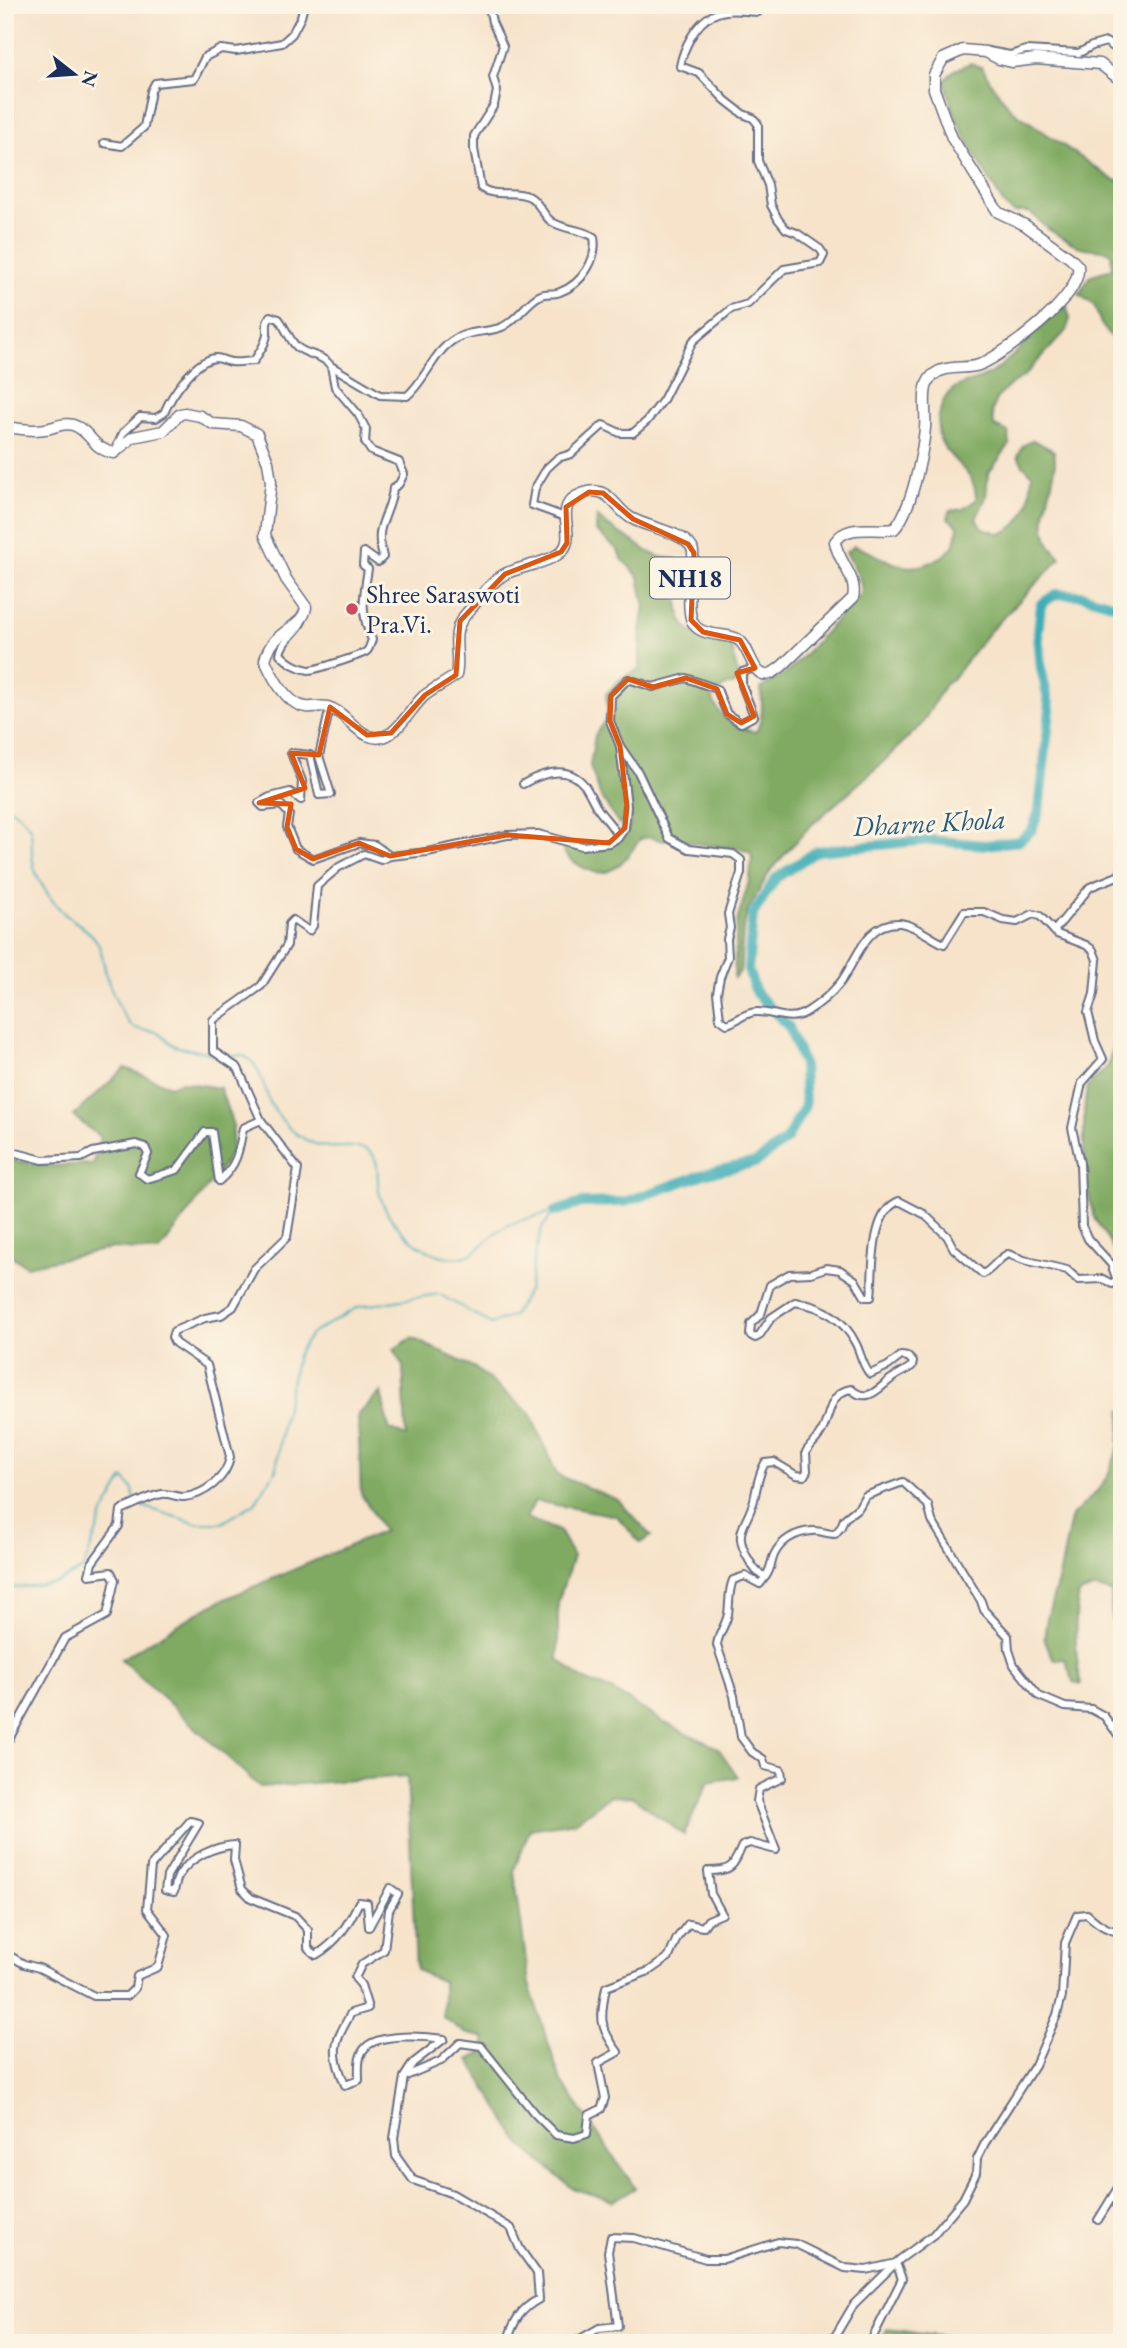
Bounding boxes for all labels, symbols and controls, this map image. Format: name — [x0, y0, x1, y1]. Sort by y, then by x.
north arrow — [38, 38, 108, 108]
text: N — [75, 68, 104, 90]
road number: NH18 — [650, 558, 730, 598]
place label: Shree Saraswoti Pra.Vi. — [366, 577, 520, 641]
marker: Shree Saraswoti Pra.Vi. — [344, 601, 360, 617]
water label: Dharne Khola — [850, 800, 1007, 844]

